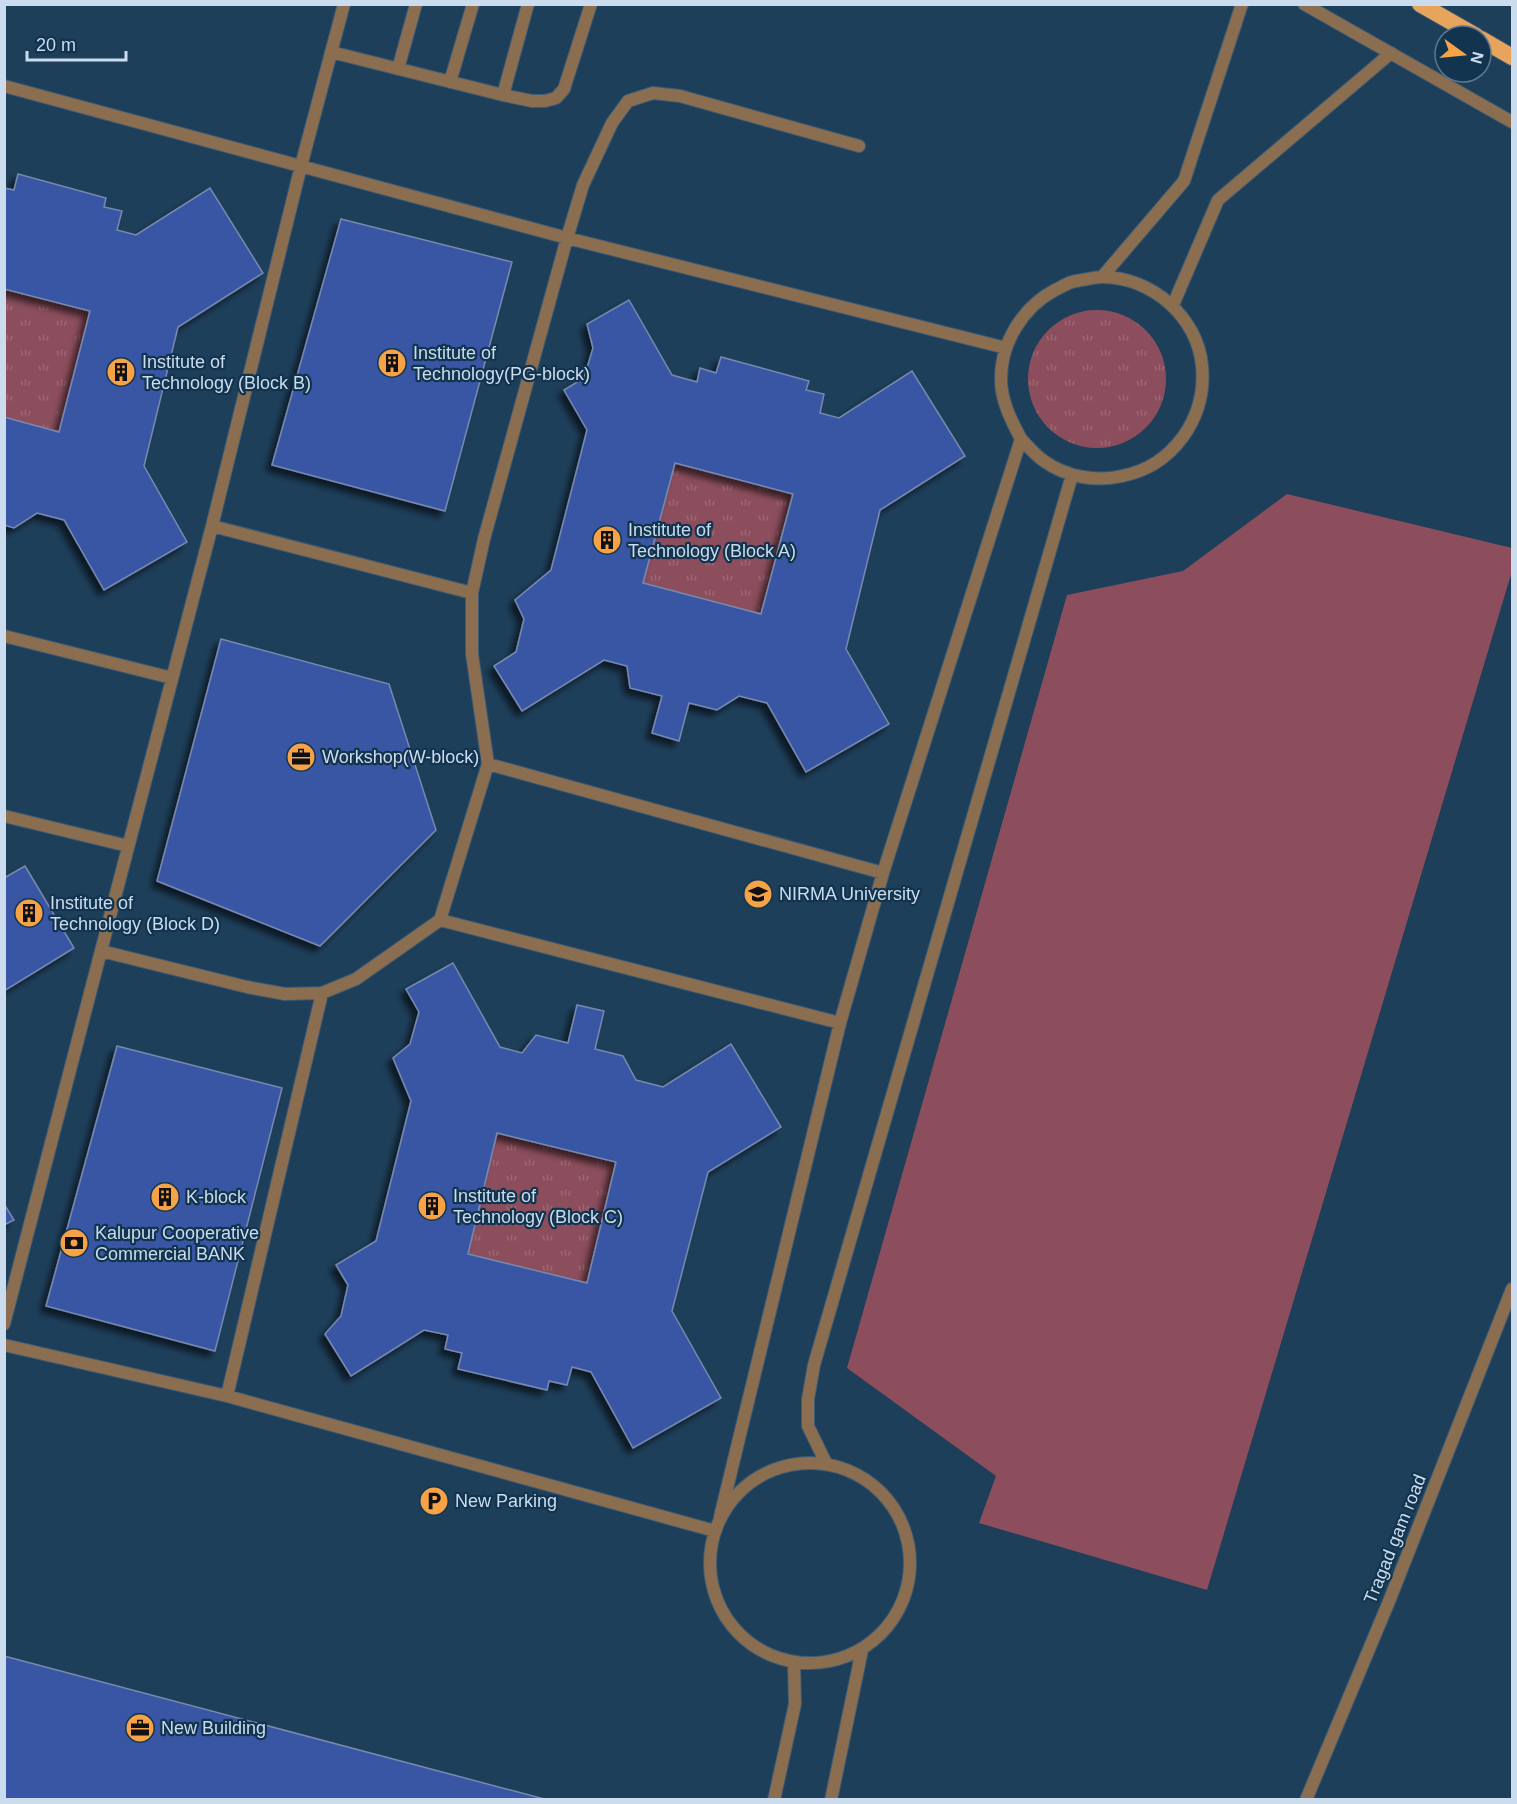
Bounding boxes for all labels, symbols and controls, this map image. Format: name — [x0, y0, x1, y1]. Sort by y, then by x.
scale bar — [27, 24, 126, 62]
north arrow — [1433, 24, 1493, 84]
text: 20 m — [36, 35, 76, 55]
text: N — [1467, 50, 1487, 66]
place label: Institute of Technology(PG-block) — [413, 343, 590, 384]
building icon: Institute of Technology(PG-block) — [376, 347, 408, 379]
place label: Institute of Technology (Block B) — [142, 352, 311, 393]
building icon: Institute of Technology (Block B) — [105, 356, 137, 388]
place label: Institute of Technology (Block A) — [628, 520, 796, 561]
building icon: Institute of Technology (Block A) — [591, 524, 623, 556]
office icon: Workshop(W-block) — [285, 741, 317, 773]
place label: Workshop(W-block) — [322, 747, 479, 767]
school or university icon: NIRMA University — [742, 878, 774, 910]
place label: NIRMA University — [779, 884, 920, 904]
place label: Institute of Technology (Block D) — [50, 893, 220, 934]
building icon: Institute of Technology (Block D) — [13, 897, 45, 929]
building icon: K-block — [149, 1181, 181, 1213]
place label: Institute of Technology (Block C) — [453, 1186, 623, 1227]
place label: K-block — [186, 1187, 247, 1207]
building icon: Institute of Technology (Block C) — [416, 1190, 448, 1222]
place label: Kalupur Cooperative Commercial BANK — [95, 1223, 259, 1264]
bank icon: Kalupur Cooperative Commercial BANK — [58, 1227, 90, 1259]
street label: Tragad gam road — [1360, 1472, 1430, 1606]
parking icon: New Parking — [418, 1485, 450, 1517]
place label: New Parking — [455, 1491, 557, 1511]
office icon: New Building — [124, 1712, 156, 1744]
place label: New Building — [161, 1718, 266, 1738]

